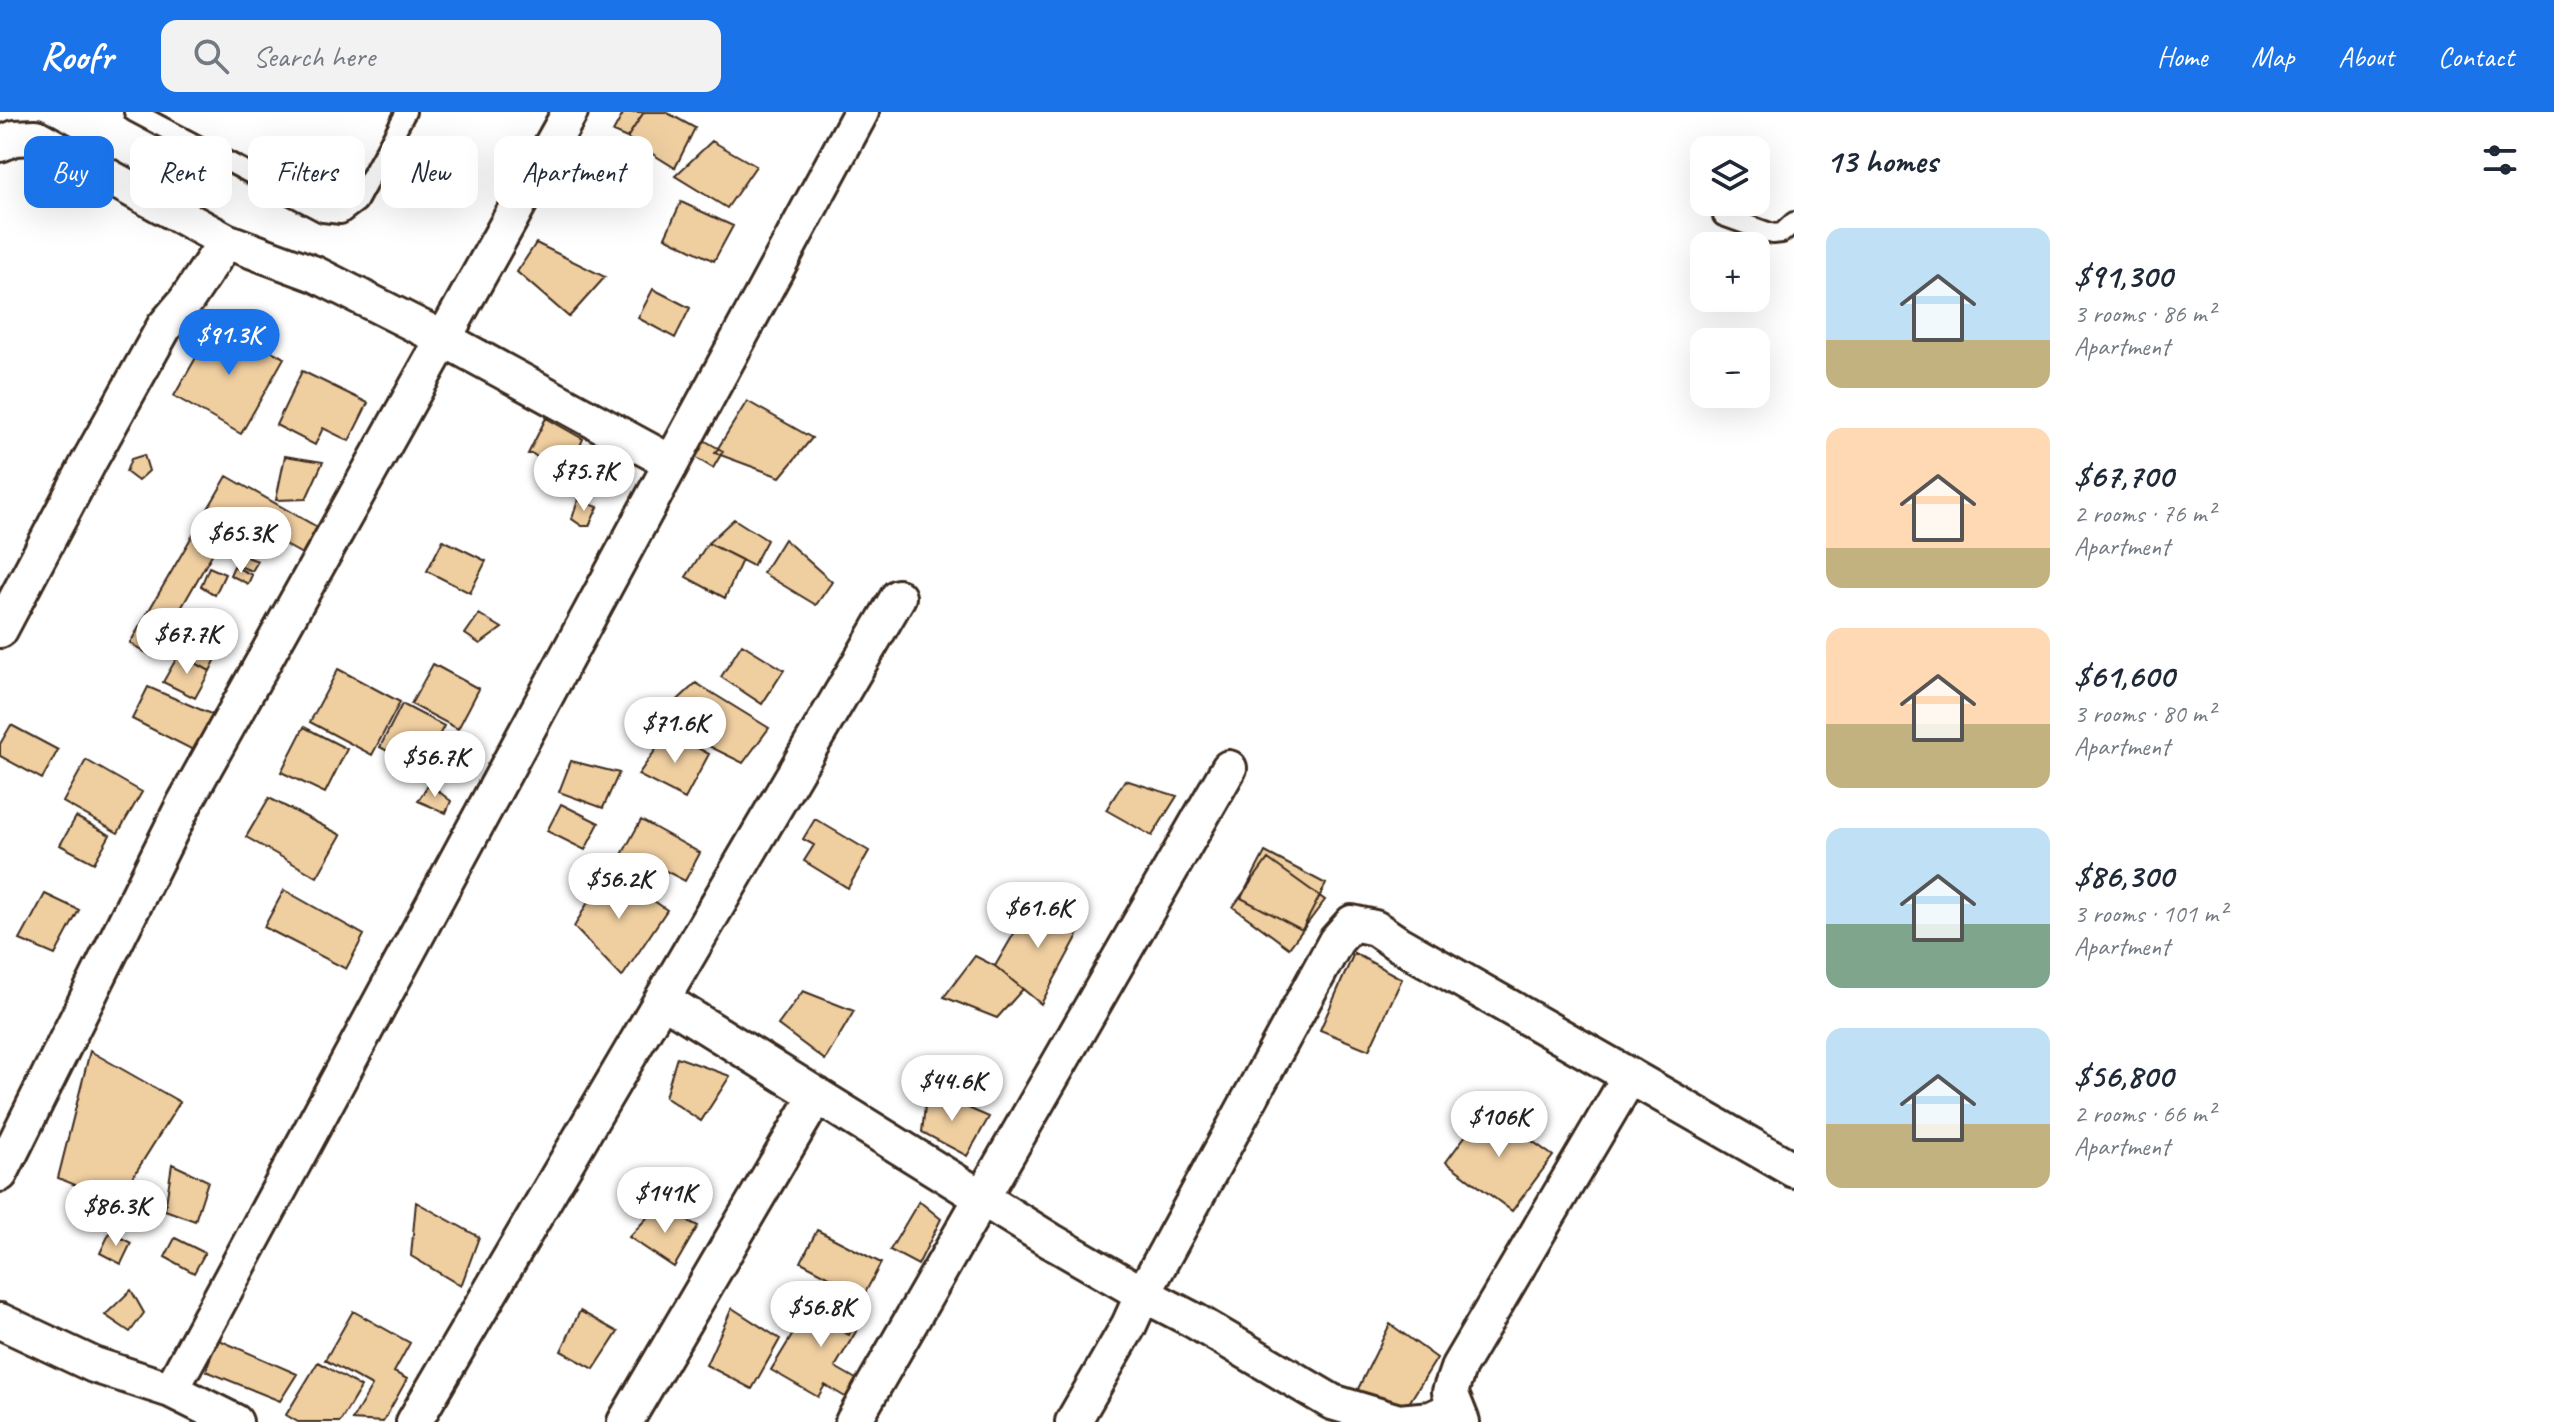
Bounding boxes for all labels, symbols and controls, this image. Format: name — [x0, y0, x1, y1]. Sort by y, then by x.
search box — [161, 20, 721, 92]
text: Roofr — [40, 33, 113, 80]
icon: search — [189, 34, 233, 78]
text: Search here — [253, 37, 375, 75]
text: Home — [2157, 39, 2207, 74]
text: Map — [2251, 39, 2294, 74]
text: About — [2338, 39, 2394, 74]
text: Contact — [2438, 39, 2514, 74]
chip: Buy — [24, 136, 114, 208]
chip: Rent — [130, 136, 232, 208]
chip: Filters — [248, 136, 365, 208]
chip: New — [381, 136, 478, 208]
chip: Apartment — [494, 136, 653, 208]
map controls — [1690, 136, 1770, 408]
button: layers — [1690, 136, 1770, 216]
icon: filters — [2478, 138, 2522, 182]
text: 13 homes — [1826, 139, 1937, 182]
button: + — [1690, 232, 1770, 312]
text: $91,300 — [2074, 254, 2172, 297]
icon: home — [1890, 260, 1986, 356]
text: 3 rooms · 86 m² — [2074, 297, 2215, 330]
pin: $91.3K — [164, 309, 294, 377]
text: $91.3K — [197, 318, 261, 351]
button: − — [1690, 328, 1770, 408]
text: Apartment — [2074, 330, 2170, 363]
pin: $75.7K — [519, 445, 649, 513]
text: $75.7K — [552, 454, 616, 487]
text: $67,700 — [2074, 454, 2173, 497]
icon: home — [1890, 460, 1986, 556]
text: 2 rooms · 76 m² — [2074, 497, 2215, 530]
pin: $65.3K — [176, 507, 306, 575]
text: $65.3K — [208, 516, 274, 549]
text: Apartment — [2074, 530, 2170, 563]
pin: $67.7K — [122, 608, 252, 676]
text: $67.7K — [154, 617, 220, 650]
text: $61,600 — [2074, 654, 2174, 697]
icon: home — [1890, 660, 1986, 756]
pin: $71.6K — [610, 697, 740, 765]
text: 3 rooms · 80 m² — [2074, 697, 2215, 730]
text: $71.6K — [642, 706, 708, 739]
text: Apartment — [2074, 730, 2170, 763]
pin: $56.7K — [370, 731, 500, 799]
text: $56.7K — [402, 740, 468, 773]
pin: $56.2K — [554, 853, 684, 921]
text: $86,300 — [2074, 854, 2173, 897]
icon: home — [1890, 860, 1986, 956]
text: $56.2K — [586, 862, 652, 895]
pin: $61.6K — [973, 882, 1103, 950]
text: $61.6K — [1005, 891, 1071, 924]
text: 3 rooms · 101 m² — [2074, 897, 2226, 930]
text: Apartment — [2074, 930, 2170, 963]
text: $56,800 — [2074, 1054, 2173, 1097]
pin: $44.6K — [887, 1055, 1017, 1123]
icon: home — [1890, 1060, 1986, 1156]
text: $44.6K — [919, 1064, 985, 1097]
pin: $106K — [1443, 1091, 1555, 1159]
text: 2 rooms · 66 m² — [2074, 1097, 2215, 1130]
text: $106K — [1469, 1100, 1529, 1133]
text: Apartment — [2074, 1130, 2170, 1163]
pin: $141K — [609, 1167, 721, 1235]
text: $141K — [635, 1176, 695, 1209]
pin: $86.3K — [51, 1180, 181, 1248]
text: $86.3K — [83, 1189, 149, 1222]
pin: $56.8K — [756, 1281, 886, 1349]
text: $56.8K — [788, 1290, 854, 1323]

